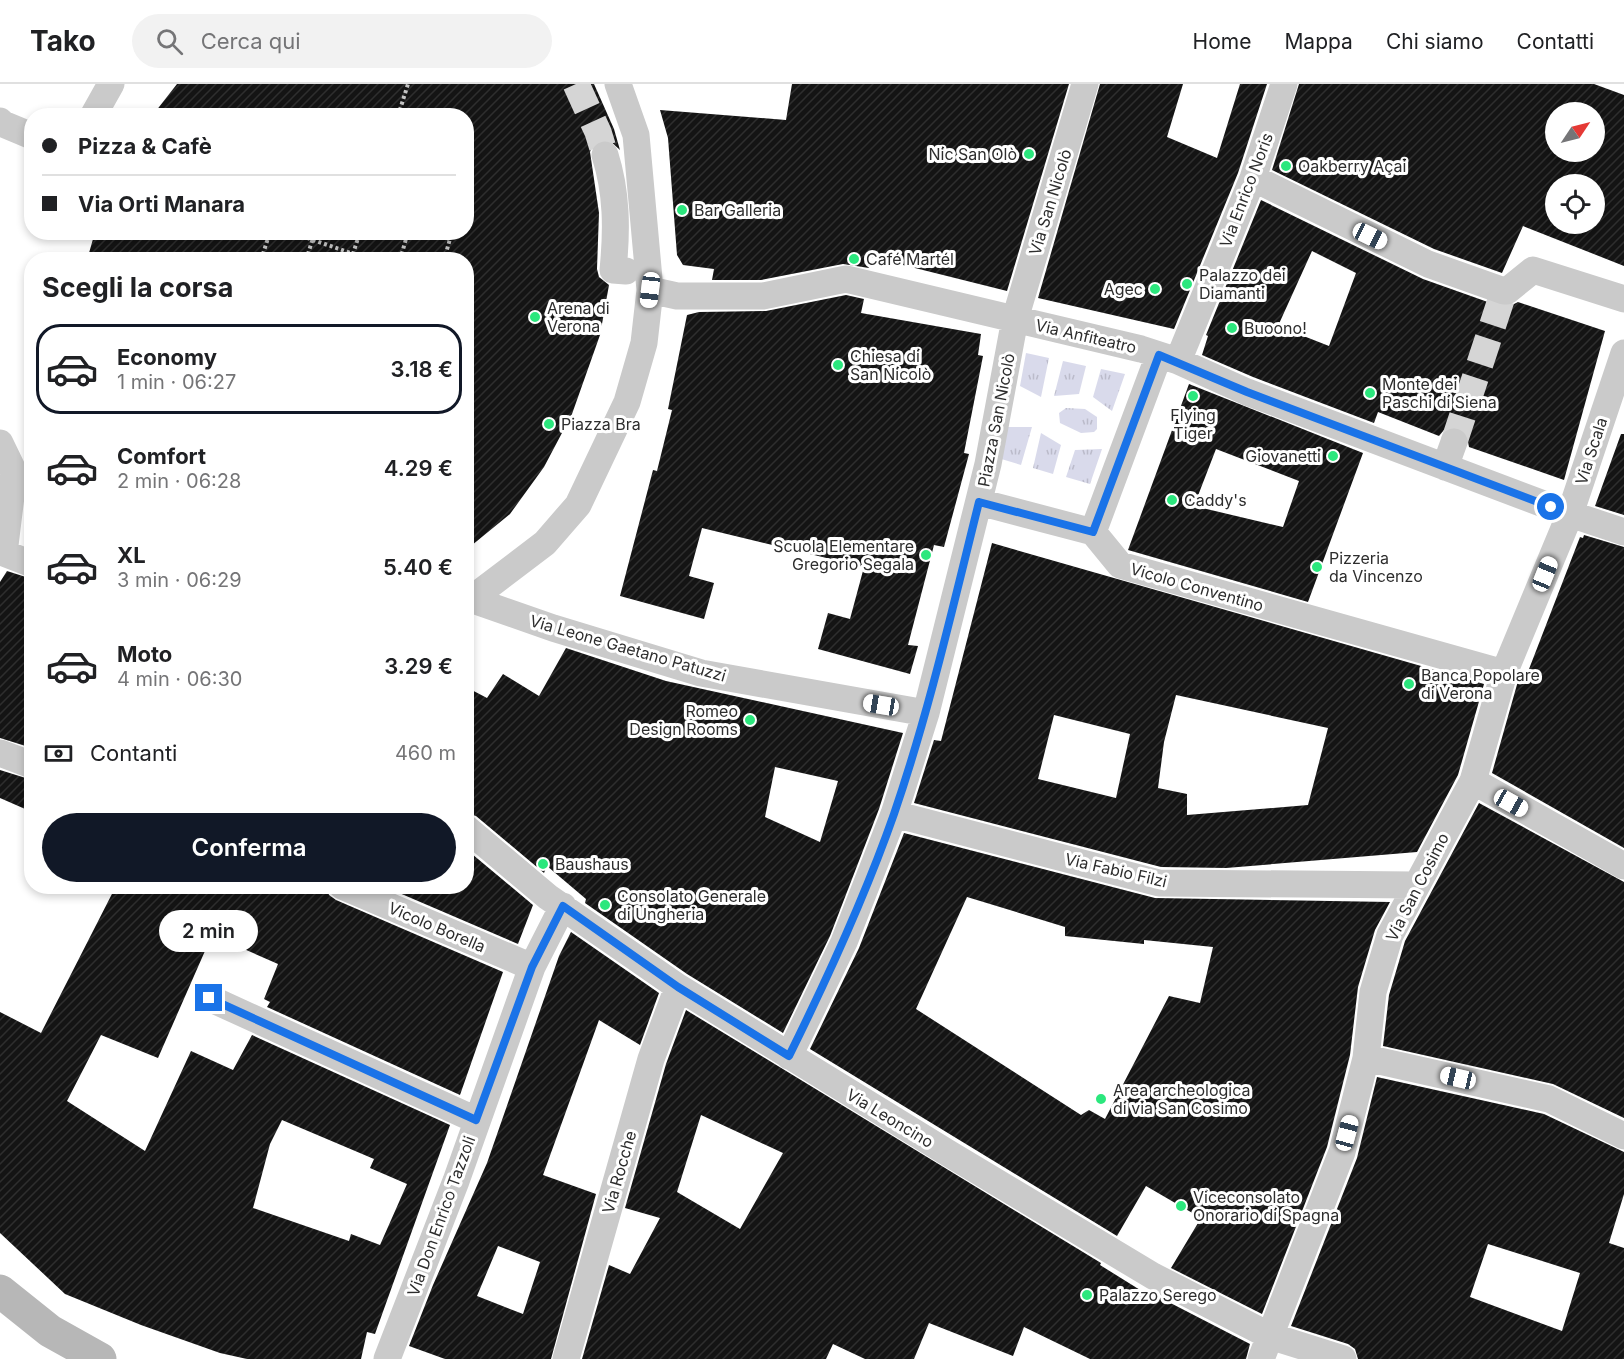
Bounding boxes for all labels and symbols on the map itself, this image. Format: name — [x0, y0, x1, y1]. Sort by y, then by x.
north arrow — [1545, 102, 1605, 162]
street label: Via Enrico Noris — [1215, 130, 1277, 250]
place label: Nic San Olò — [929, 144, 1017, 164]
marker: Nic San Olò — [1022, 147, 1036, 161]
street label: Via San Nicolò — [1024, 147, 1076, 257]
place label: Oakberry Açai — [1298, 156, 1406, 176]
marker: Oakberry Açai — [1279, 159, 1293, 173]
place label: Bar Galleria — [694, 200, 781, 220]
marker: Bar Galleria — [675, 203, 689, 217]
car — [1350, 220, 1390, 252]
place label: Café Martél — [866, 249, 954, 269]
marker: Café Martél — [847, 252, 861, 266]
place label: Palazzo dei Diamanti — [1199, 265, 1286, 303]
car — [639, 271, 661, 309]
marker: Palazzo dei Diamanti — [1180, 277, 1194, 291]
place label: Agec — [1104, 279, 1143, 299]
marker: Agec — [1148, 282, 1162, 296]
place label: Arena di Verona — [547, 298, 610, 336]
marker: Arena di Verona — [528, 310, 542, 324]
street label: Via Anfiteatro — [1034, 315, 1138, 357]
place label: Buoono! — [1244, 318, 1307, 338]
marker: Buoono! — [1225, 321, 1239, 335]
place label: Chiesa di San Nicolò — [850, 346, 931, 384]
street label: Piazza San Nicolò — [973, 352, 1019, 488]
marker: Chiesa di San Nicolò — [831, 358, 845, 372]
place label: Monte dei Paschi di Siena — [1382, 374, 1497, 412]
marker: Monte dei Paschi di Siena — [1363, 386, 1377, 400]
marker: Flying Tiger — [1186, 389, 1200, 403]
place label: Flying Tiger — [1170, 405, 1216, 443]
place label: Piazza Bra — [561, 414, 641, 434]
street label: Via Scala — [1571, 415, 1611, 487]
marker: Piazza Bra — [542, 417, 556, 431]
place label: Giovanetti — [1245, 446, 1321, 466]
marker: Giovanetti — [1326, 449, 1340, 463]
place label: Caddy's — [1184, 490, 1247, 510]
marker: Caddy's — [1165, 493, 1179, 507]
route start — [1537, 493, 1564, 520]
place label: Scuola Elementare Gregorio Segala — [773, 536, 914, 574]
marker: Scuola Elementare Gregorio Segala — [919, 548, 933, 562]
place label: Pizzeria da Vincenzo — [1329, 548, 1423, 586]
car — [1530, 554, 1560, 594]
street label: Vicolo Conventino — [1128, 558, 1266, 616]
marker: Pizzeria da Vincenzo — [1310, 560, 1324, 574]
street label: Via Leone Gaetano Patuzzi — [528, 610, 728, 686]
place label: Banca Popolare di Verona — [1421, 665, 1540, 703]
marker: Banca Popolare di Verona — [1402, 677, 1416, 691]
car — [862, 693, 900, 717]
place label: Romeo Design Rooms — [629, 701, 738, 739]
marker: Romeo Design Rooms — [743, 713, 757, 727]
car — [1491, 786, 1531, 820]
street label: Via San Cosimo — [1381, 830, 1453, 944]
street label: Via Fabio Filzi — [1063, 849, 1169, 891]
place label: Baushaus — [555, 854, 629, 874]
marker: Baushaus — [536, 857, 550, 871]
place label: Consolato Generale di Ungheria — [617, 886, 766, 924]
street label: Vicolo Borella — [385, 898, 489, 956]
marker: Consolato Generale di Ungheria — [598, 898, 612, 912]
callout: 2 min — [160, 911, 258, 953]
route end — [195, 984, 222, 1011]
car — [1438, 1065, 1478, 1091]
place label: Area archeologica di via San Cosimo — [1113, 1080, 1250, 1118]
street label: Via Leoncino — [843, 1084, 937, 1152]
marker: Area archeologica di via San Cosimo — [1094, 1092, 1108, 1106]
car — [1334, 1113, 1360, 1153]
street label: Via Rocche — [598, 1128, 640, 1216]
street label: Via Don Enrico Tazzoli — [403, 1133, 479, 1299]
place label: Viceconsolato Onorario di Spagna — [1193, 1187, 1339, 1225]
marker: Viceconsolato Onorario di Spagna — [1174, 1199, 1188, 1213]
place label: Palazzo Serego — [1099, 1285, 1217, 1305]
marker: Palazzo Serego — [1080, 1288, 1094, 1302]

